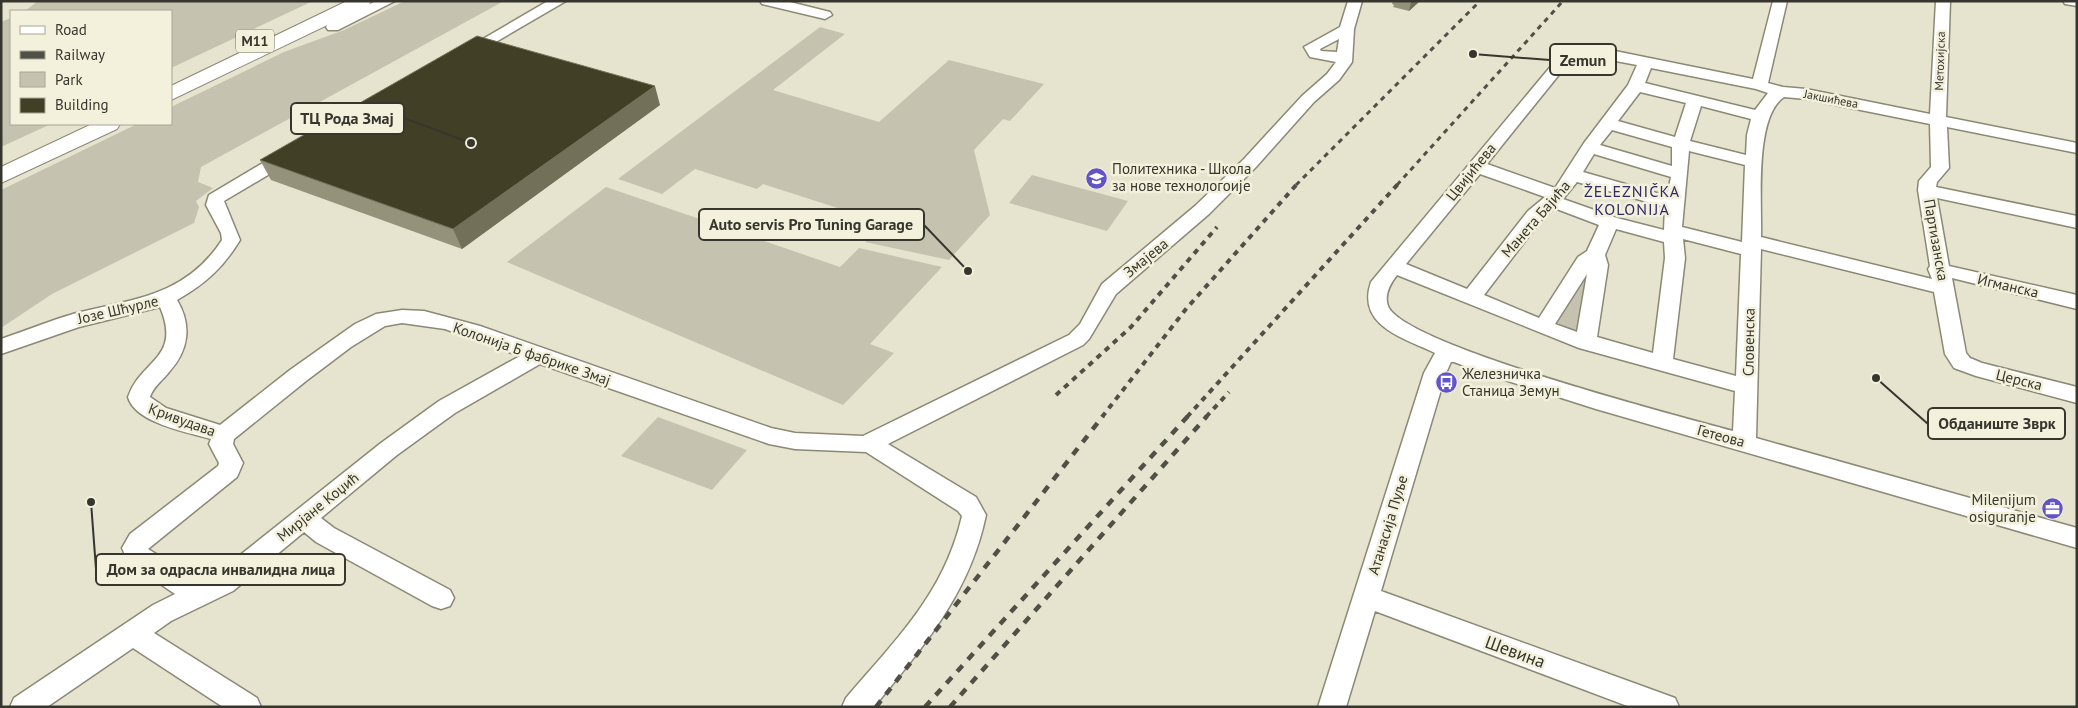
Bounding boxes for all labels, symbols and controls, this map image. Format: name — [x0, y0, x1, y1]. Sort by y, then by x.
legend — [10, 10, 172, 125]
text: Road — [55, 20, 87, 39]
road number: M11 — [236, 29, 274, 52]
street label: Метохијска — [1931, 31, 1948, 91]
callout: Zemun — [1550, 44, 1616, 75]
text: Railway — [55, 45, 105, 64]
text: Zemun — [1560, 50, 1606, 70]
text: Park — [55, 70, 83, 89]
street label: Јакшићева — [1802, 86, 1860, 111]
text: Building — [55, 95, 109, 114]
callout: ТЦ Рода Змај — [291, 103, 404, 134]
text: ТЦ Рода Змај — [300, 108, 394, 128]
street label: Цвијићева — [1442, 139, 1500, 204]
place label: Политехника - Школа за нове технологоије — [1112, 159, 1251, 195]
school or university icon: Политехника - Школа за нове технологоије — [1084, 166, 1108, 190]
street label: Манета Бајића — [1497, 176, 1574, 261]
district label: ŽELEZNIČKA KOLONIJA — [1584, 181, 1680, 219]
street label: Партизанска — [1920, 197, 1953, 282]
callout: Auto servis Pro Tuning Garage — [699, 209, 924, 240]
text: Auto servis Pro Tuning Garage — [709, 214, 913, 234]
street label: Змајева — [1120, 234, 1172, 281]
street label: Игманска — [1976, 269, 2041, 302]
street label: Јозе Шћурле — [75, 291, 160, 328]
street label: Словенска — [1738, 308, 1759, 376]
street label: Колонија Б фабрике Змај — [451, 318, 614, 389]
place label: Железничка Станица Земун — [1461, 364, 1560, 400]
street label: Церска — [1994, 365, 2044, 394]
bus stop icon: Железничка Станица Земун — [1434, 371, 1458, 395]
street label: Кривудава — [146, 399, 218, 440]
callout: Обданиште Зврк — [1928, 408, 2065, 439]
text: Обданиште Зврк — [1938, 413, 2056, 433]
street label: Гетеова — [1695, 420, 1747, 451]
street label: Мирјане Коџић — [273, 468, 363, 545]
street label: Атанасија Пуље — [1363, 473, 1412, 577]
place label: Milenijum osiguranje — [1969, 490, 2036, 526]
office icon: Milenijum osiguranje — [2040, 497, 2064, 521]
callout: Дом за одрасла инвалидна лица — [96, 554, 345, 585]
text: Дом за одрасла инвалидна лица — [107, 559, 335, 579]
street label: Шевина — [1482, 630, 1548, 673]

